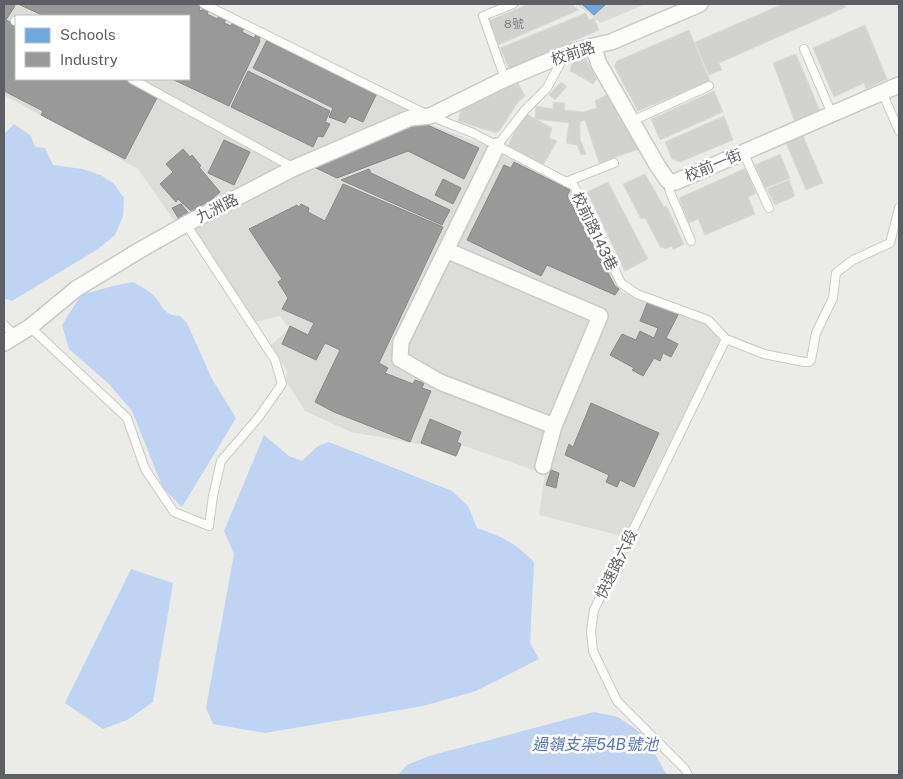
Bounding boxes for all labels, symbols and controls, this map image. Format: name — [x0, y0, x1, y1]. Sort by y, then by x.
legend — [15, 15, 190, 80]
house number: 8號 — [504, 17, 524, 31]
text: Schools — [60, 26, 116, 43]
street label: 校前路 — [549, 38, 597, 68]
text: Industry — [60, 51, 118, 68]
street label: 校前一街 — [682, 145, 744, 185]
street label: 校前路143巷 — [569, 189, 621, 273]
street label: 九洲路 — [193, 190, 241, 226]
street label: 快速路六段 — [592, 527, 640, 601]
water label: 過嶺支渠54B號池 — [532, 735, 660, 754]

